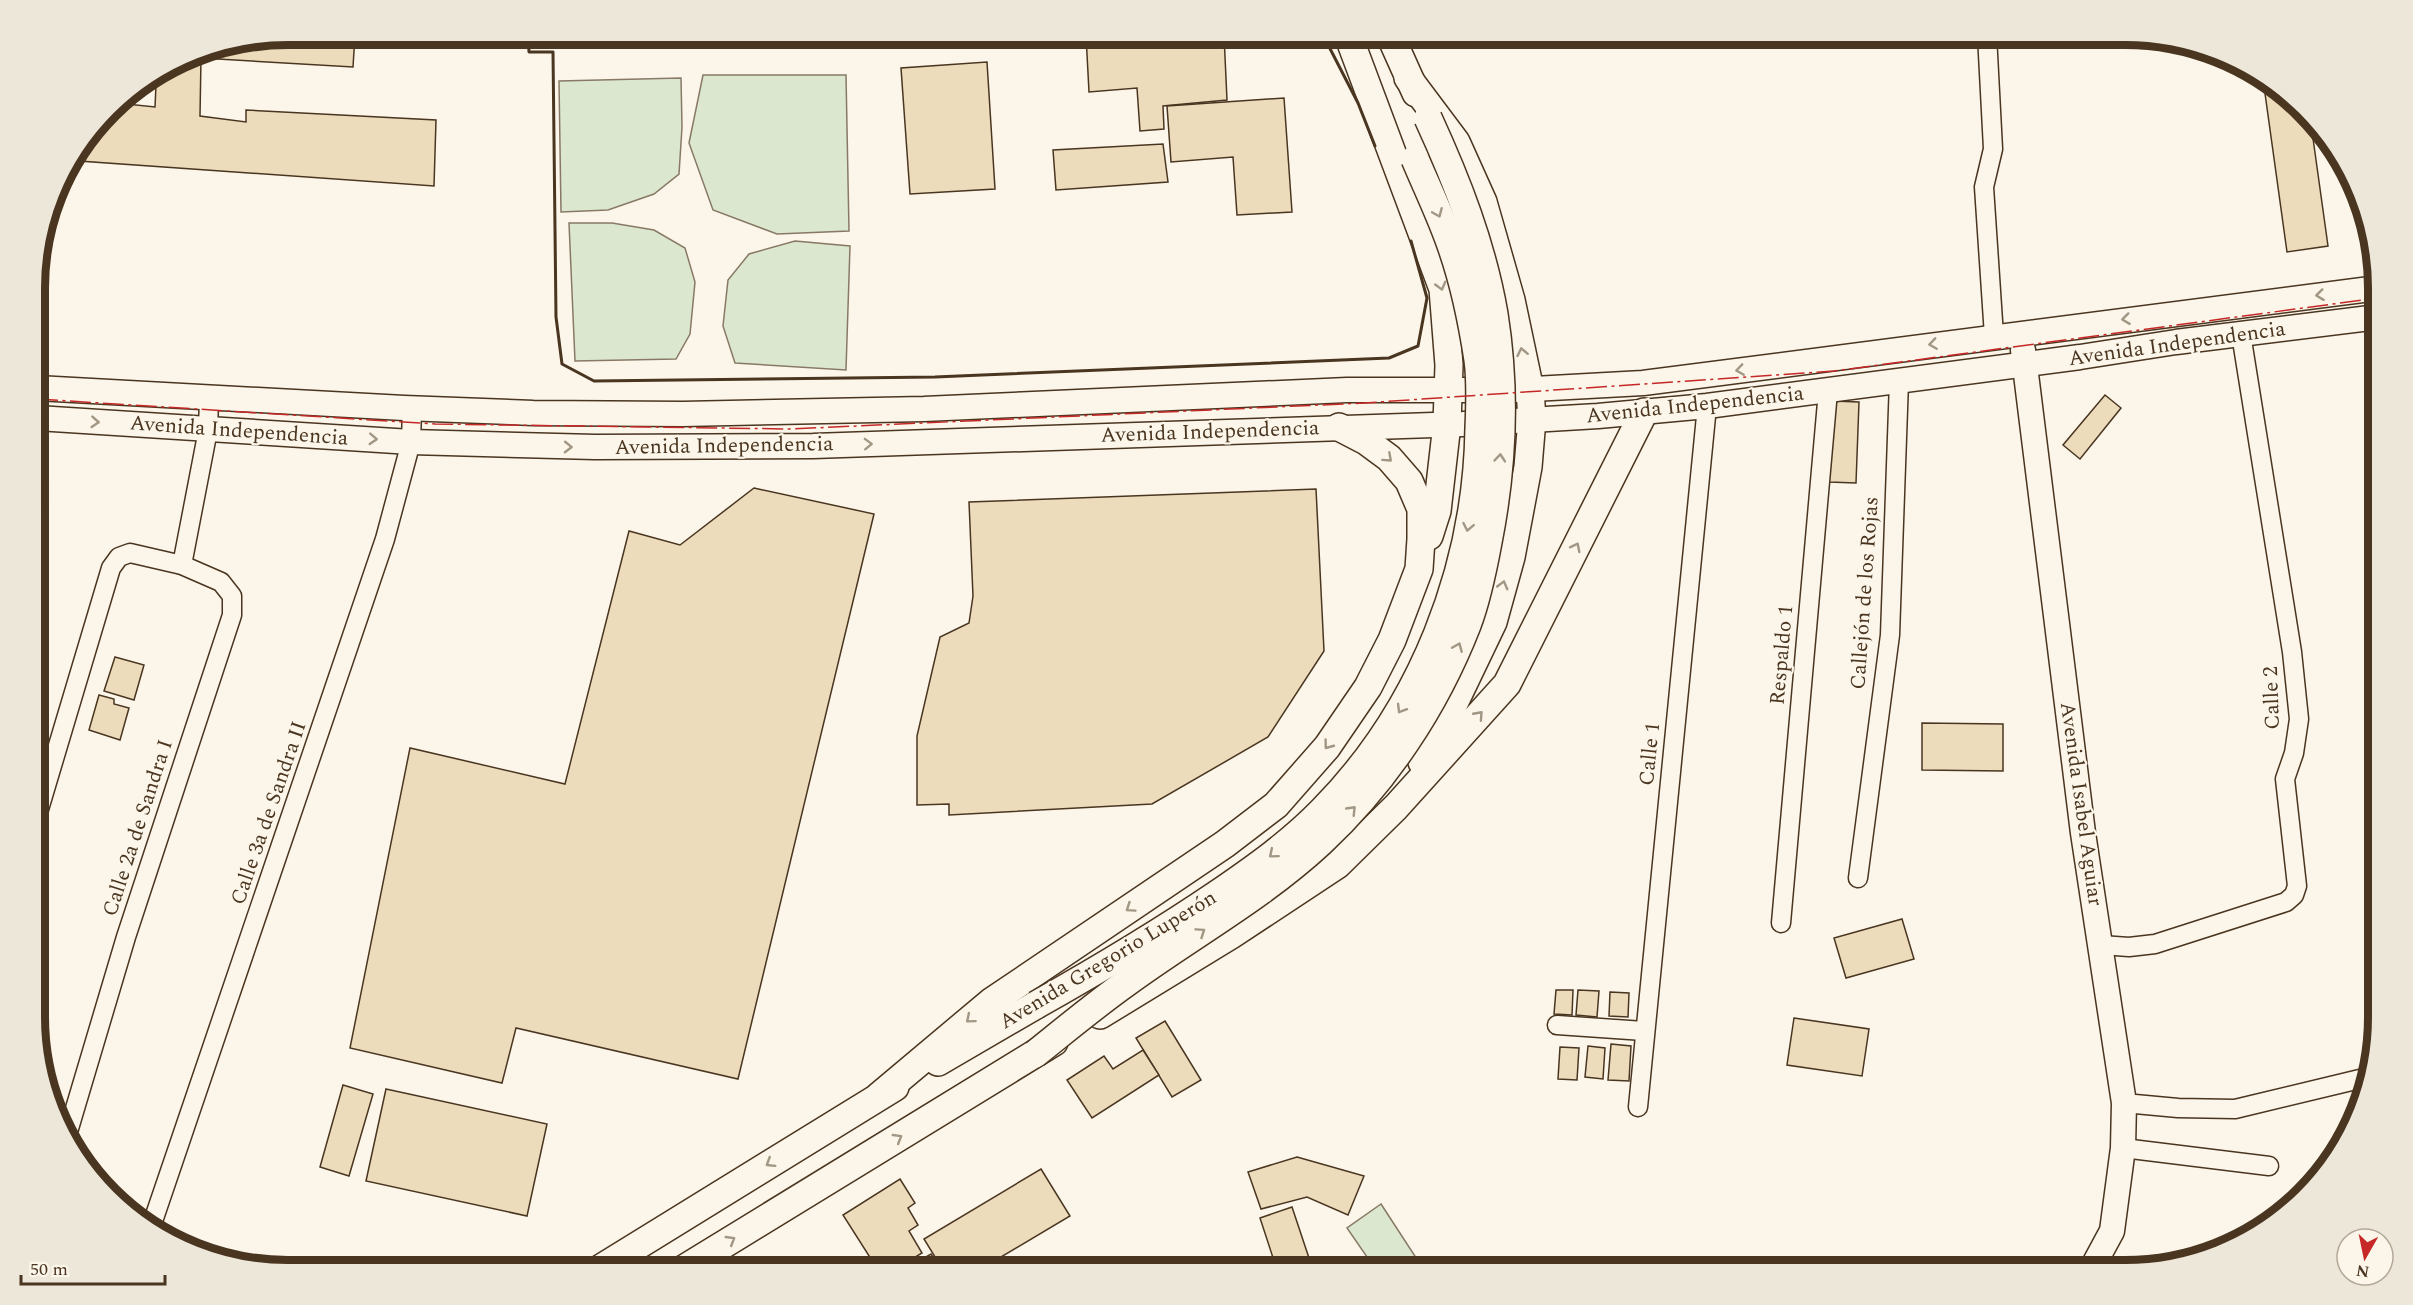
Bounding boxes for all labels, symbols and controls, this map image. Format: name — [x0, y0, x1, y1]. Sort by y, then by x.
one-way arrow — [1431, 206, 1443, 217]
one-way arrow — [1434, 280, 1446, 291]
one-way arrow — [2315, 288, 2324, 301]
street label: Avenida Independencia — [2066, 313, 2288, 375]
one-way arrow — [2122, 313, 2131, 325]
one-way arrow — [1928, 338, 1938, 350]
one-way arrow — [1516, 347, 1529, 357]
one-way arrow — [1735, 363, 1744, 376]
street label: Avenida Independencia — [1585, 378, 1806, 432]
street label: Avenida Independencia — [129, 407, 350, 455]
street label: Avenida Independencia — [1100, 412, 1321, 452]
one-way arrow — [90, 415, 100, 428]
street label: Avenida Independencia — [614, 428, 834, 464]
one-way arrow — [369, 433, 378, 446]
one-way arrow — [864, 438, 873, 451]
one-way arrow — [564, 441, 573, 453]
one-way arrow — [1381, 451, 1392, 462]
one-way arrow — [1493, 453, 1506, 463]
street label: Callejón de los Rojas — [1842, 495, 1888, 691]
one-way arrow — [1462, 522, 1475, 532]
one-way arrow — [1569, 543, 1580, 554]
one-way arrow — [1496, 580, 1509, 590]
street label: Respaldo 1 — [1762, 604, 1802, 706]
one-way arrow — [1451, 643, 1463, 654]
street label: Calle 2 — [2255, 666, 2289, 730]
street label: Avenida Isabel Aguiar — [2051, 700, 2111, 908]
one-way arrow — [1396, 703, 1408, 713]
one-way arrow — [1472, 711, 1483, 722]
street label: Calle 3a de Sandra II — [223, 717, 315, 909]
street label: Calle 1 — [1631, 721, 1669, 787]
street label: Calle 2a de Sandra I — [94, 735, 182, 921]
one-way arrow — [1324, 738, 1335, 749]
one-way arrow — [1345, 806, 1356, 817]
one-way arrow — [1269, 847, 1280, 858]
street label: Avenida Gregorio Luperón — [993, 882, 1223, 1038]
one-way arrow — [1126, 901, 1137, 912]
one-way arrow — [1194, 928, 1205, 939]
one-way arrow — [966, 1012, 977, 1023]
one-way arrow — [892, 1134, 902, 1146]
one-way arrow — [766, 1156, 776, 1168]
north arrow — [2335, 1227, 2395, 1287]
one-way arrow — [725, 1236, 736, 1247]
scale bar — [21, 1248, 165, 1286]
text: 50 m — [30, 1256, 68, 1283]
text: N — [2354, 1258, 2371, 1284]

